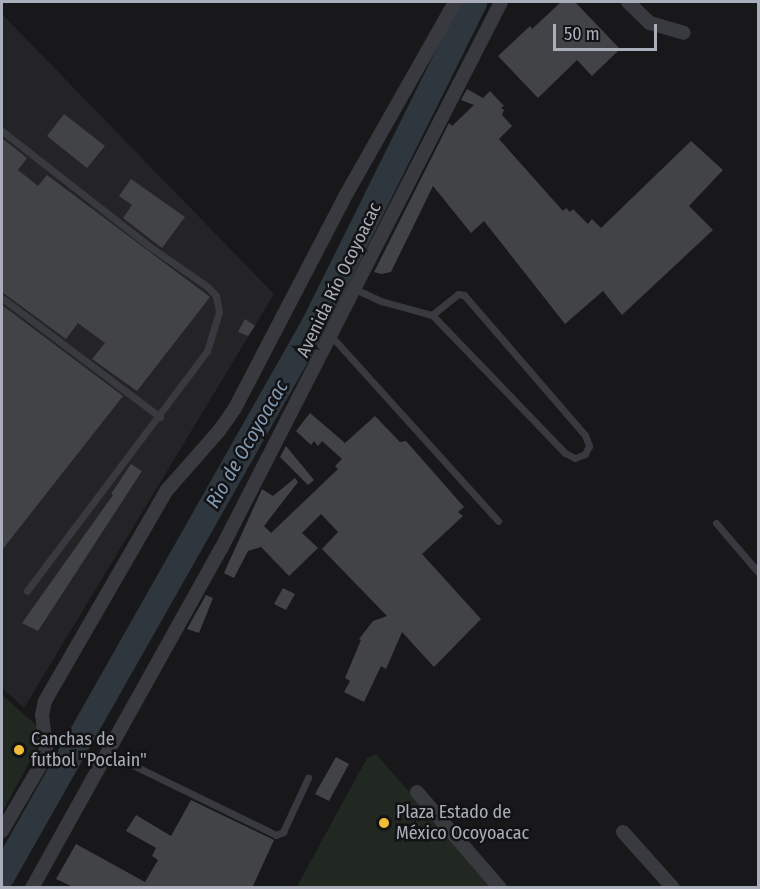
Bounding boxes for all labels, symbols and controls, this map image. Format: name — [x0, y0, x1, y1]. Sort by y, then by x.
scale bar — [556, 12, 660, 50]
text: 50 m — [564, 23, 600, 45]
street label: Avenida Río Ocoyoacac — [292, 199, 386, 361]
water label: Rio de Ocoyoacac — [201, 376, 293, 512]
place label: Canchas de futbol "Poclain" — [31, 729, 147, 771]
marker: Canchas de futbol "Poclain" — [12, 743, 26, 757]
place label: Plaza Estado de México Ocoyoacac — [396, 802, 529, 844]
marker: Plaza Estado de México Ocoyoacac — [377, 816, 391, 830]

